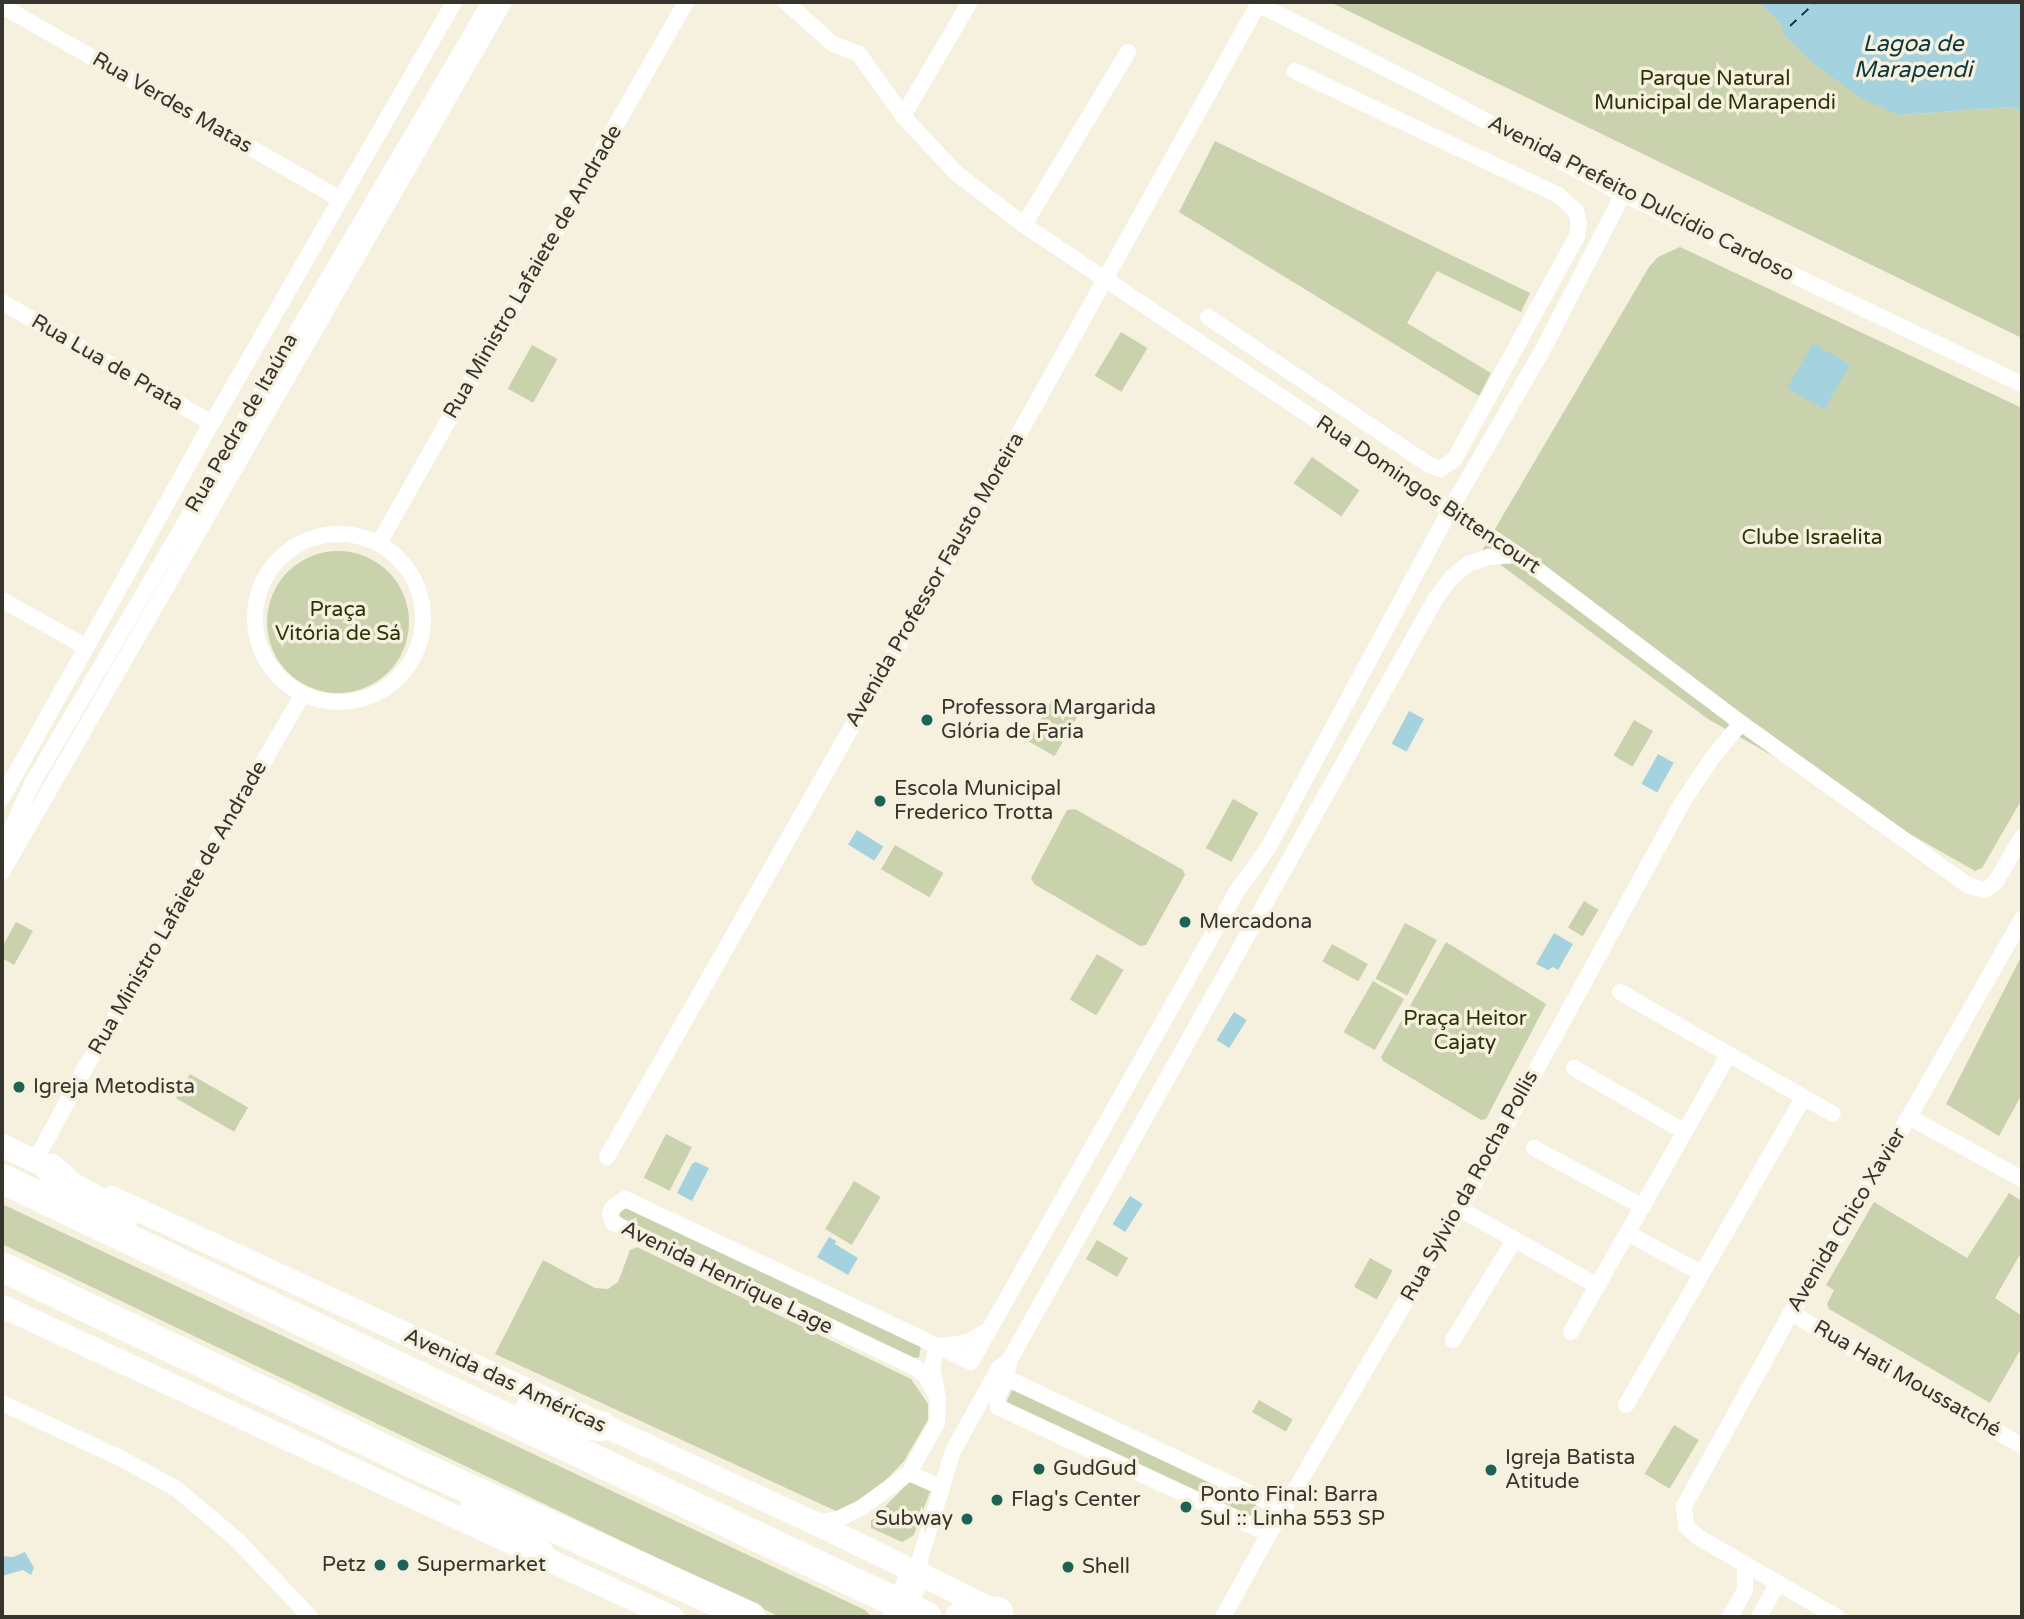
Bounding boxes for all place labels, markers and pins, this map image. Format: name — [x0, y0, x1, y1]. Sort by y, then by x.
place label: Professora Margarida Glória de Faria — [941, 695, 1156, 745]
marker: Professora Margarida Glória de Faria — [919, 712, 935, 728]
place label: Escola Municipal Frederico Trotta — [894, 776, 1061, 826]
marker: Escola Municipal Frederico Trotta — [872, 793, 888, 809]
place label: Mercadona — [1199, 909, 1312, 935]
marker: Mercadona — [1177, 914, 1193, 930]
place label: Igreja Metodista — [33, 1074, 195, 1100]
marker: Igreja Metodista — [11, 1079, 27, 1095]
place label: Igreja Batista Atitude — [1505, 1445, 1635, 1495]
place label: GudGud — [1053, 1456, 1137, 1482]
marker: GudGud — [1031, 1461, 1047, 1477]
marker: Igreja Batista Atitude — [1483, 1462, 1499, 1478]
place label: Ponto Final: Barra Sul :: Linha 553 SP — [1200, 1482, 1385, 1532]
place label: Flag's Center — [1011, 1487, 1141, 1513]
marker: Flag's Center — [989, 1492, 1005, 1508]
marker: Ponto Final: Barra Sul :: Linha 553 SP — [1178, 1499, 1194, 1515]
place label: Subway — [875, 1506, 953, 1532]
marker: Subway — [959, 1511, 975, 1527]
place label: Petz — [322, 1552, 366, 1578]
place label: Supermarket — [417, 1552, 546, 1578]
place label: Shell — [1082, 1554, 1130, 1580]
marker: Petz — [372, 1557, 388, 1573]
marker: Supermarket — [395, 1557, 411, 1573]
marker: Shell — [1060, 1559, 1076, 1575]

